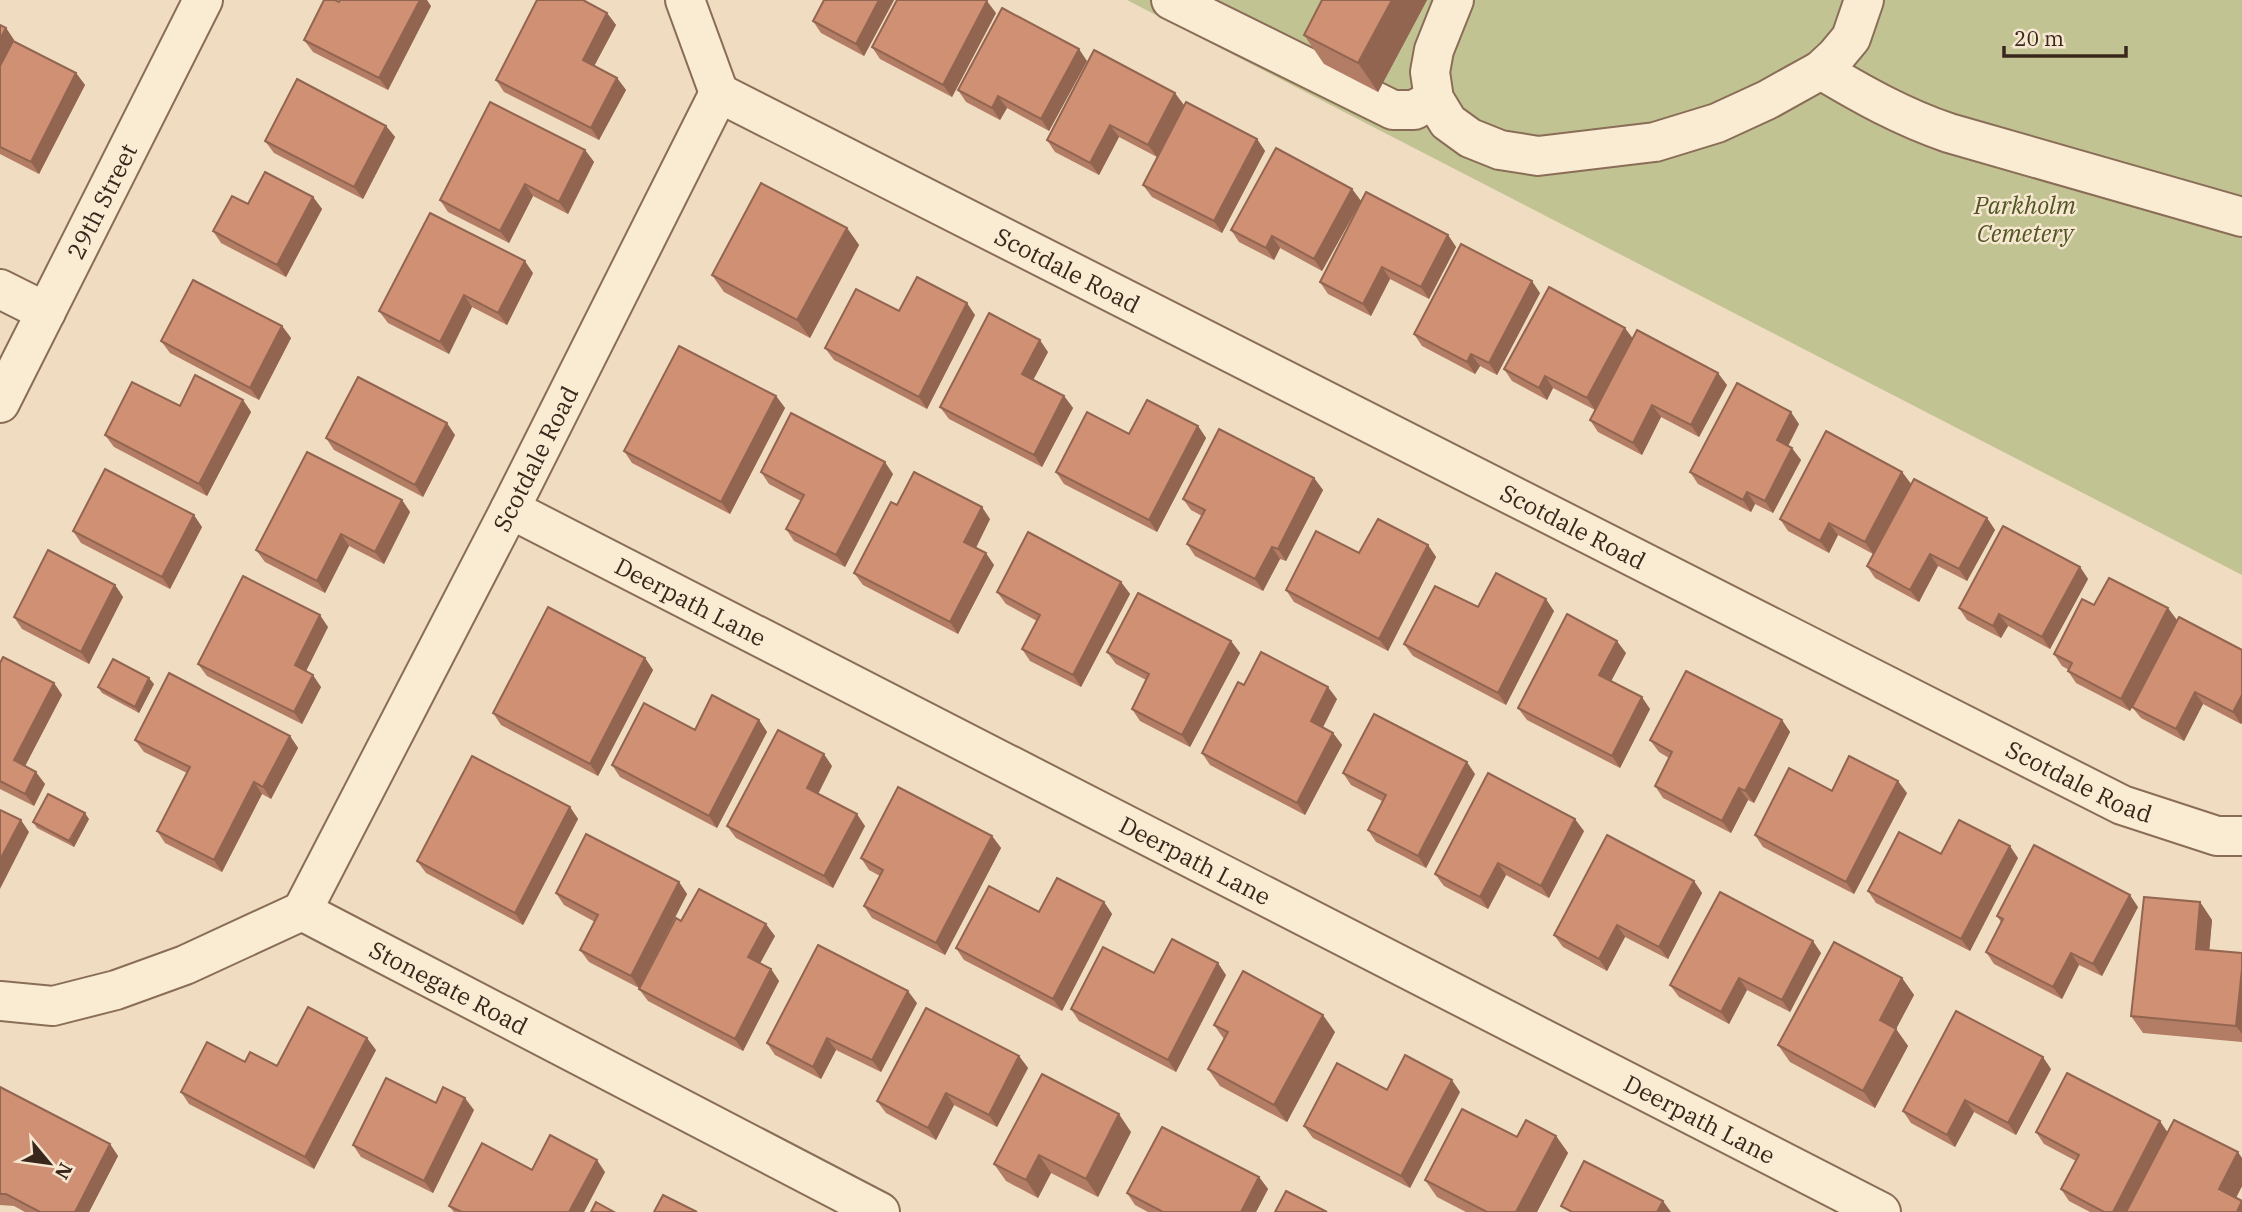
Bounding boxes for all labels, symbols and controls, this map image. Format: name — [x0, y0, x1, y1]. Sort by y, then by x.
scale bar — [2004, 14, 2126, 58]
text: 20 m — [2014, 24, 2064, 52]
street label: 29th Street — [59, 138, 144, 264]
park label: Parkholm Cemetery — [1973, 189, 2076, 249]
street label: Scotdale Road — [989, 220, 1146, 320]
street label: Scotdale Road — [485, 380, 585, 537]
street label: Scotdale Road — [1495, 476, 1651, 577]
street label: Deerpath Lane — [610, 550, 772, 654]
street label: Scotdale Road — [2001, 733, 2156, 830]
street label: Deerpath Lane — [1114, 808, 1276, 912]
street label: Stonegate Road — [364, 933, 534, 1042]
street label: Deerpath Lane — [1619, 1067, 1781, 1171]
north arrow — [14, 1128, 84, 1198]
text: N — [50, 1159, 78, 1184]

